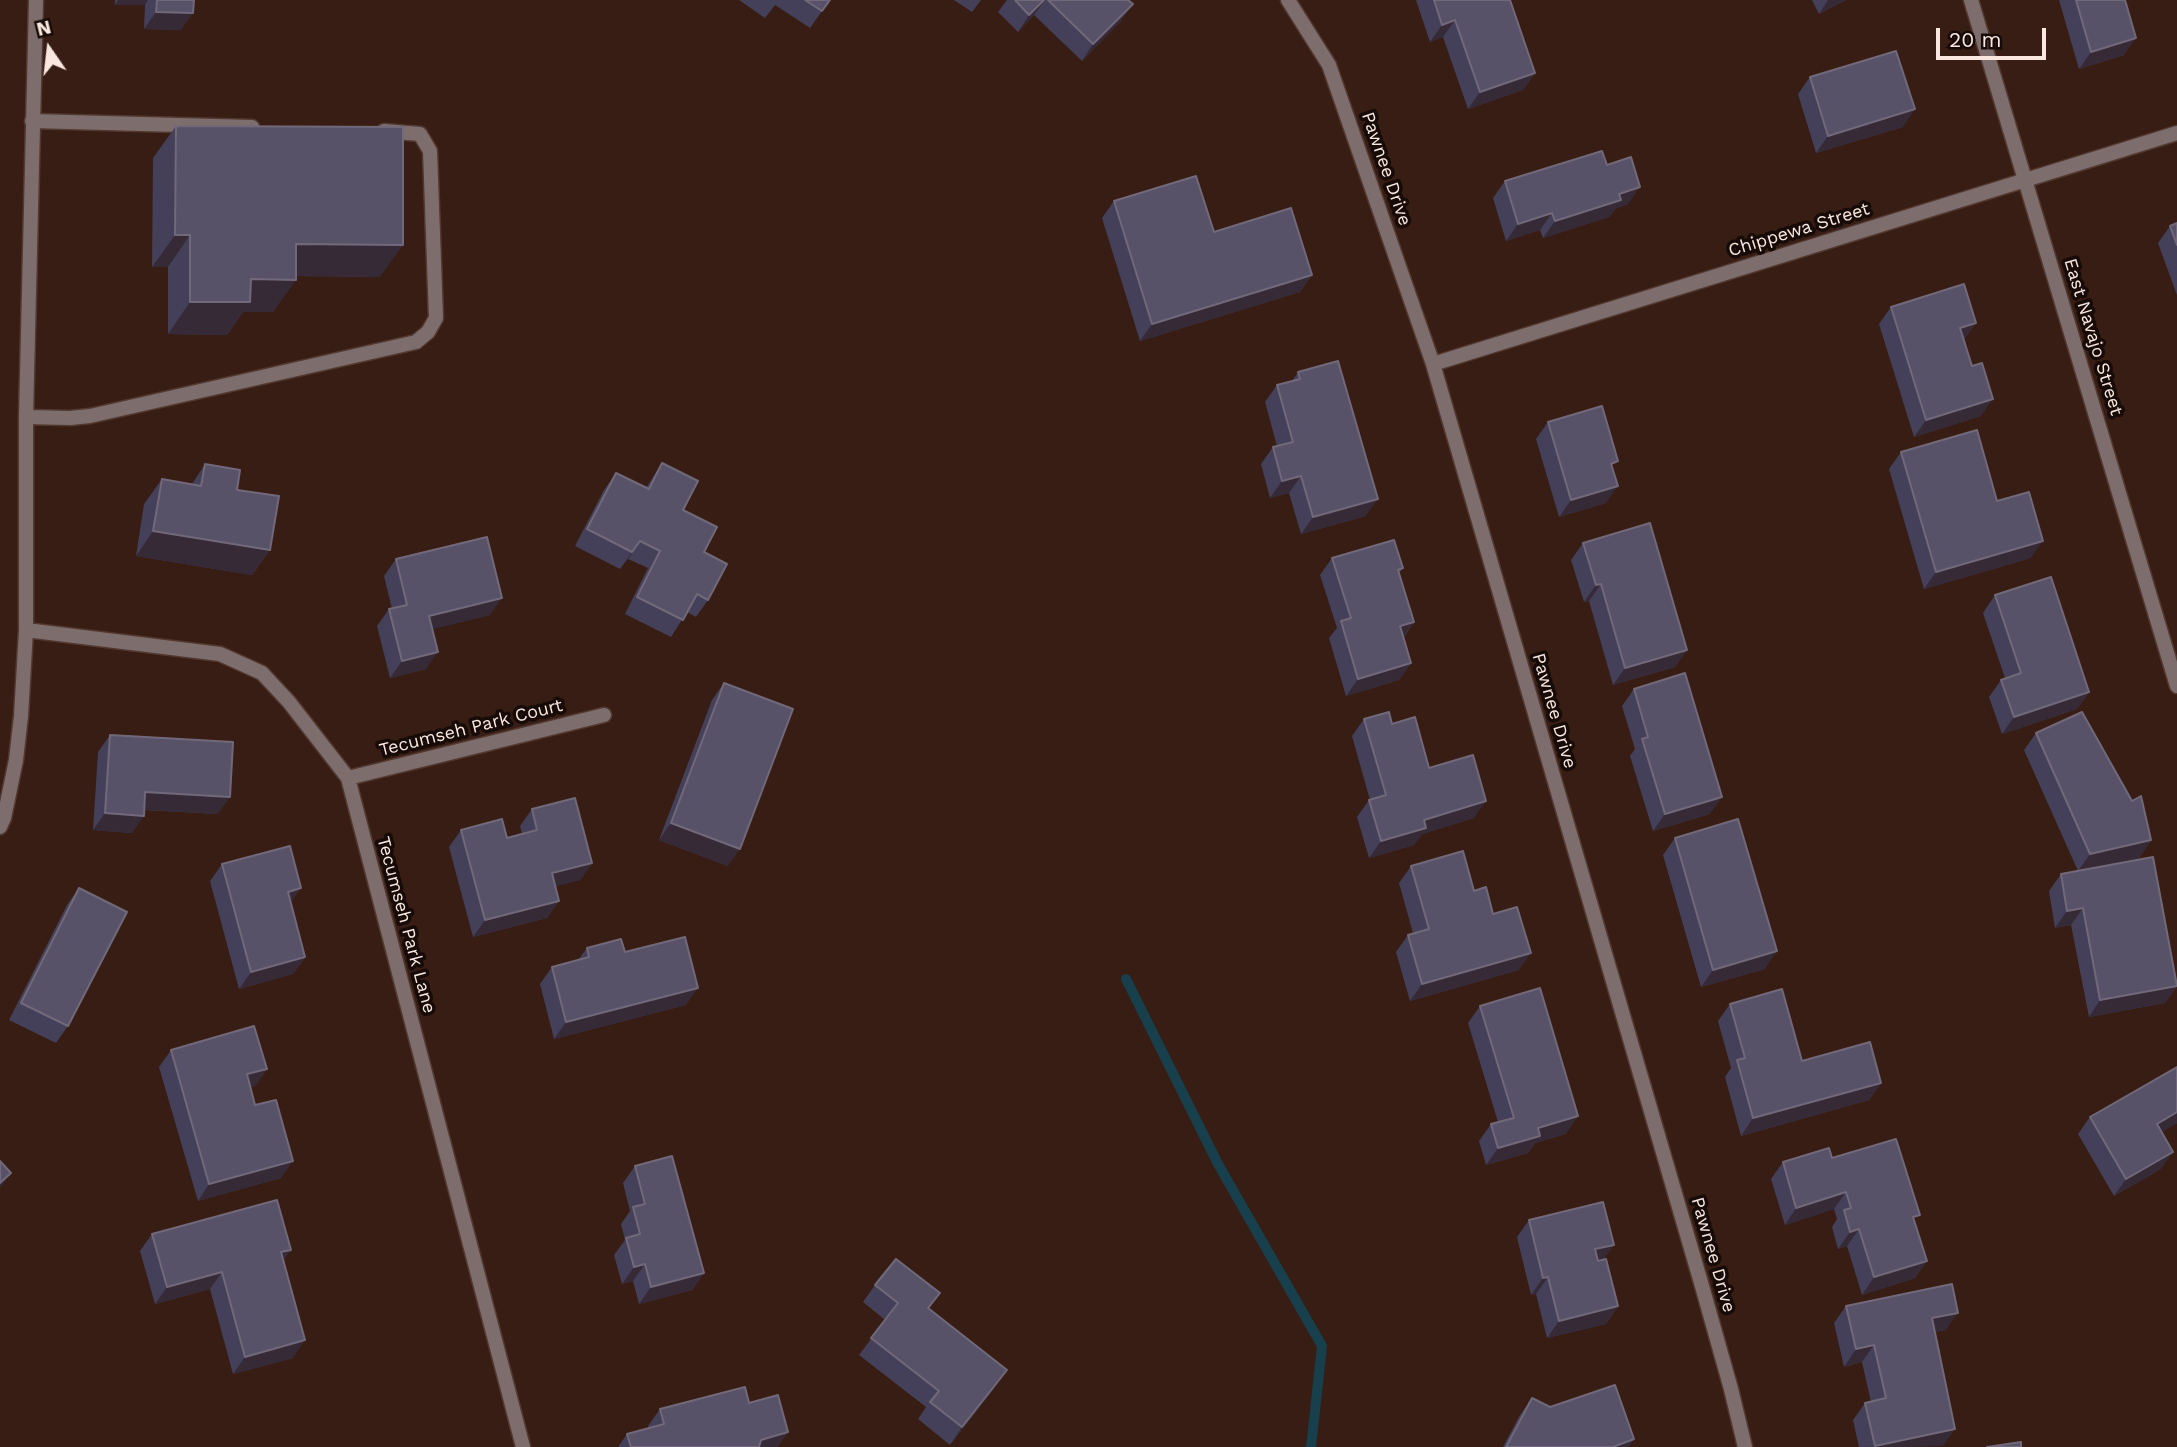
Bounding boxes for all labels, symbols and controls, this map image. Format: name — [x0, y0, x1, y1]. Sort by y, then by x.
north arrow — [14, 14, 84, 84]
scale bar — [1939, 14, 2049, 58]
text: N — [34, 15, 53, 41]
text: 20 m — [1949, 27, 2001, 52]
street label: Pawnee Drive — [1356, 109, 1416, 229]
street label: Chippewa Street — [1726, 198, 1872, 262]
street label: East Navajo Street — [2059, 256, 2127, 418]
street label: Pawnee Drive — [1527, 651, 1581, 771]
street label: Tecumseh Park Court — [377, 695, 565, 761]
street label: Tecumseh Park Lane — [372, 834, 440, 1016]
street label: Pawnee Drive — [1686, 1195, 1740, 1315]

